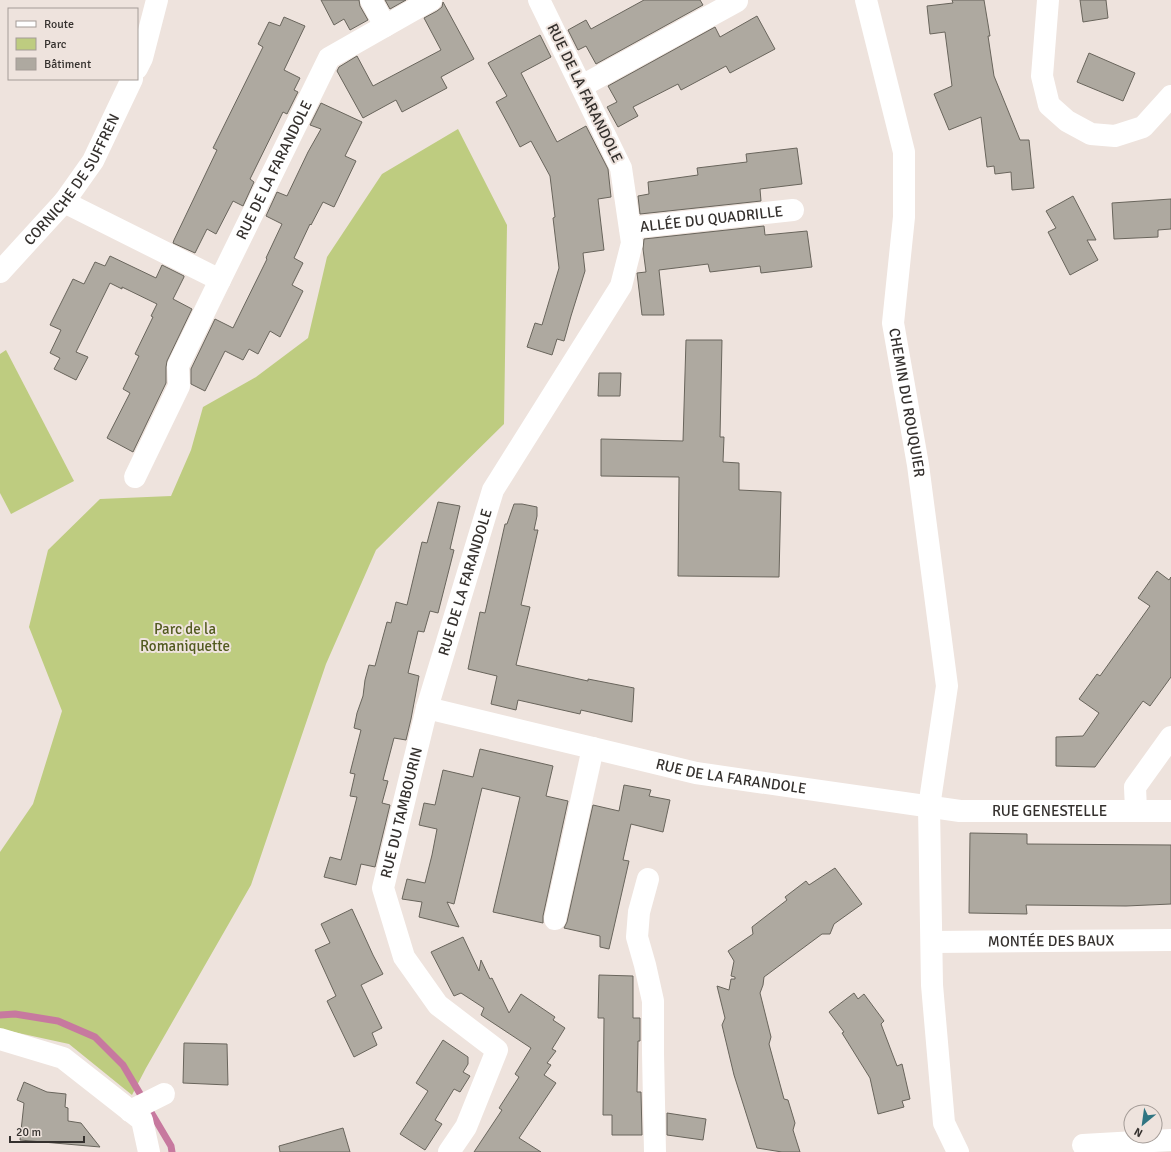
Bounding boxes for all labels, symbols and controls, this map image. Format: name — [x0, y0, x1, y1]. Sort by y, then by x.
legend — [8, 8, 138, 80]
text: Route — [44, 17, 74, 32]
street label: RUE DE LA FARANDOLE — [543, 21, 627, 165]
text: Parc — [44, 37, 67, 52]
text: Bâtiment — [44, 57, 91, 72]
street label: RUE DE LA FARANDOLE — [232, 97, 316, 242]
street label: CORNICHE DE SUFFREN — [20, 111, 123, 249]
street label: ALLÉE DU QUADRILLE — [639, 202, 784, 236]
street label: CHEMIN DU ROUQUIER — [885, 327, 929, 478]
street label: RUE DE LA FARANDOLE — [434, 507, 496, 658]
park label: Parc de la Romaniquette — [140, 620, 230, 655]
street label: RUE DU TAMBOURIN — [377, 745, 426, 880]
street label: RUE DE LA FARANDOLE — [654, 755, 808, 798]
street label: RUE GENESTELLE — [992, 802, 1107, 820]
street label: MONTÉE DES BAUX — [988, 931, 1114, 951]
north arrow — [1123, 1104, 1163, 1144]
scale bar — [10, 1118, 84, 1144]
text: 20 m — [16, 1125, 41, 1140]
text: N — [1132, 1125, 1145, 1140]

